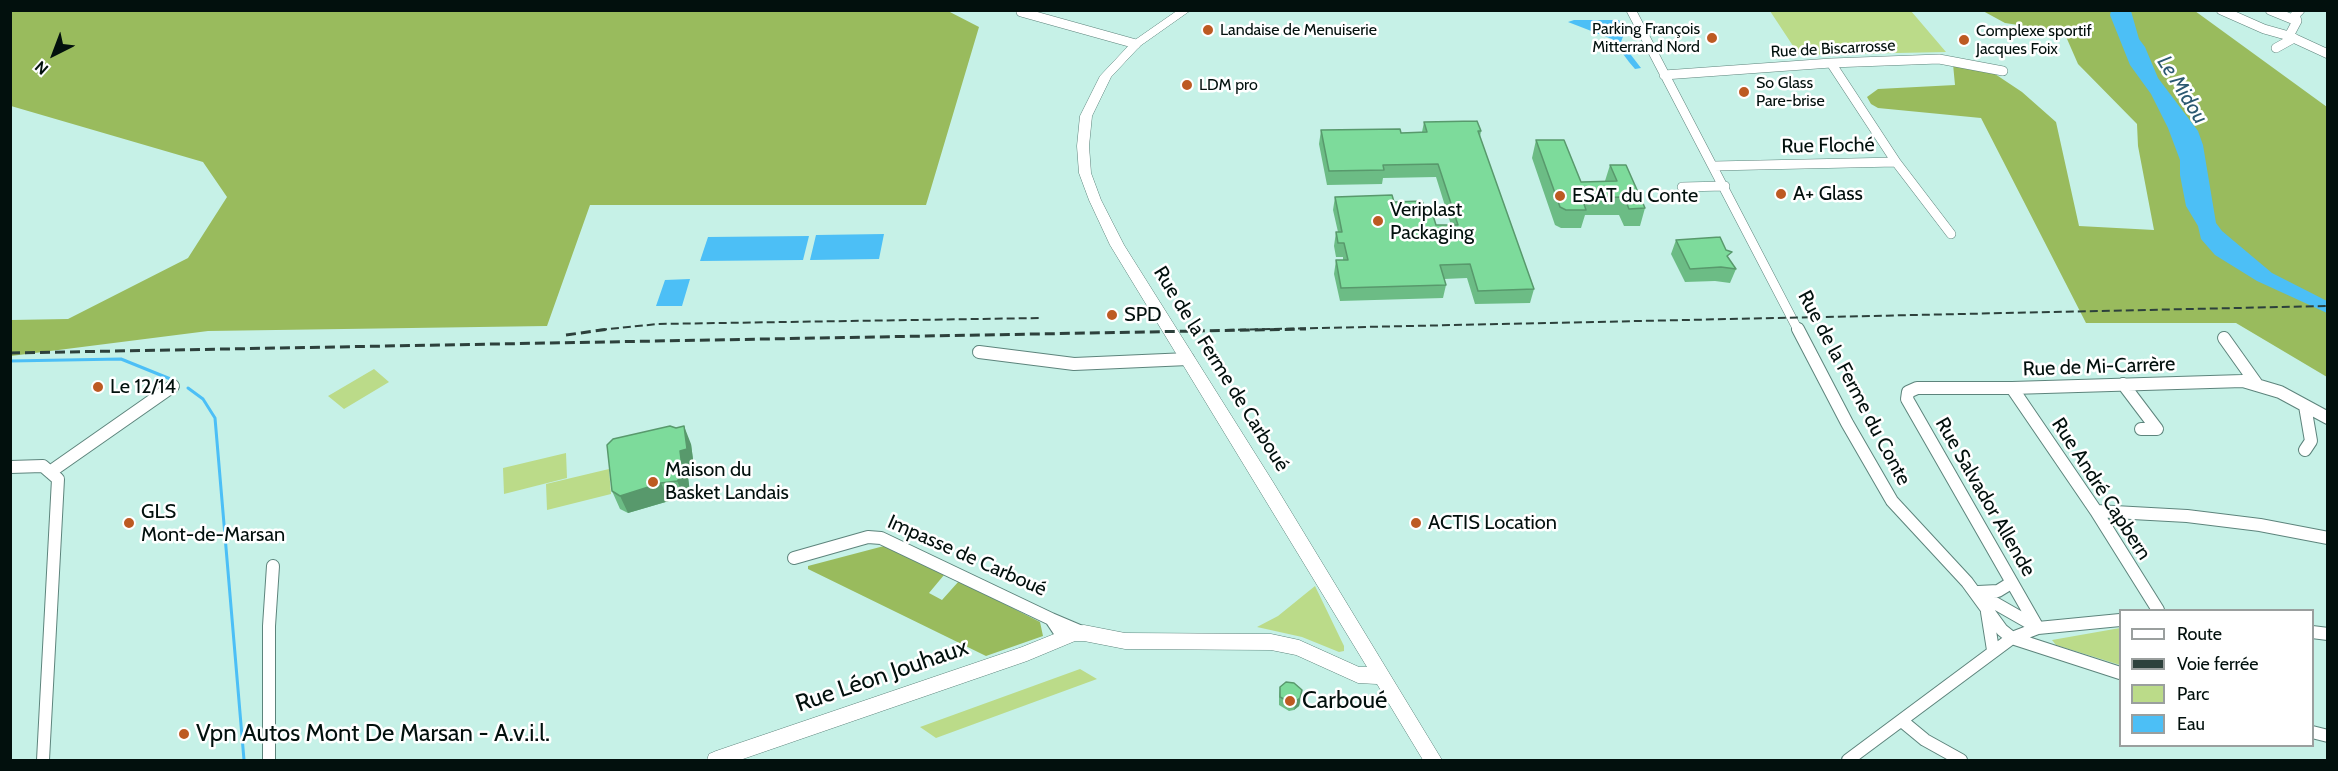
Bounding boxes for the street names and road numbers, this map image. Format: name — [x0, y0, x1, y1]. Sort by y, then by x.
street label: Rue de Biscarrosse — [1770, 36, 1896, 62]
street label: Rue Floché — [1781, 133, 1875, 159]
street label: Rue de la Ferme de Carboué — [1148, 262, 1294, 476]
street label: Rue de la Ferme du Conte — [1792, 286, 1916, 490]
street label: Rue de Mi-Carrère — [2022, 352, 2176, 382]
street label: Rue Salvador Allende — [1930, 413, 2040, 581]
street label: Rue André Capbern — [2046, 414, 2156, 564]
street label: Impasse de Carboué — [884, 510, 1050, 602]
street label: Rue Léon Jouhaux — [792, 633, 972, 719]

